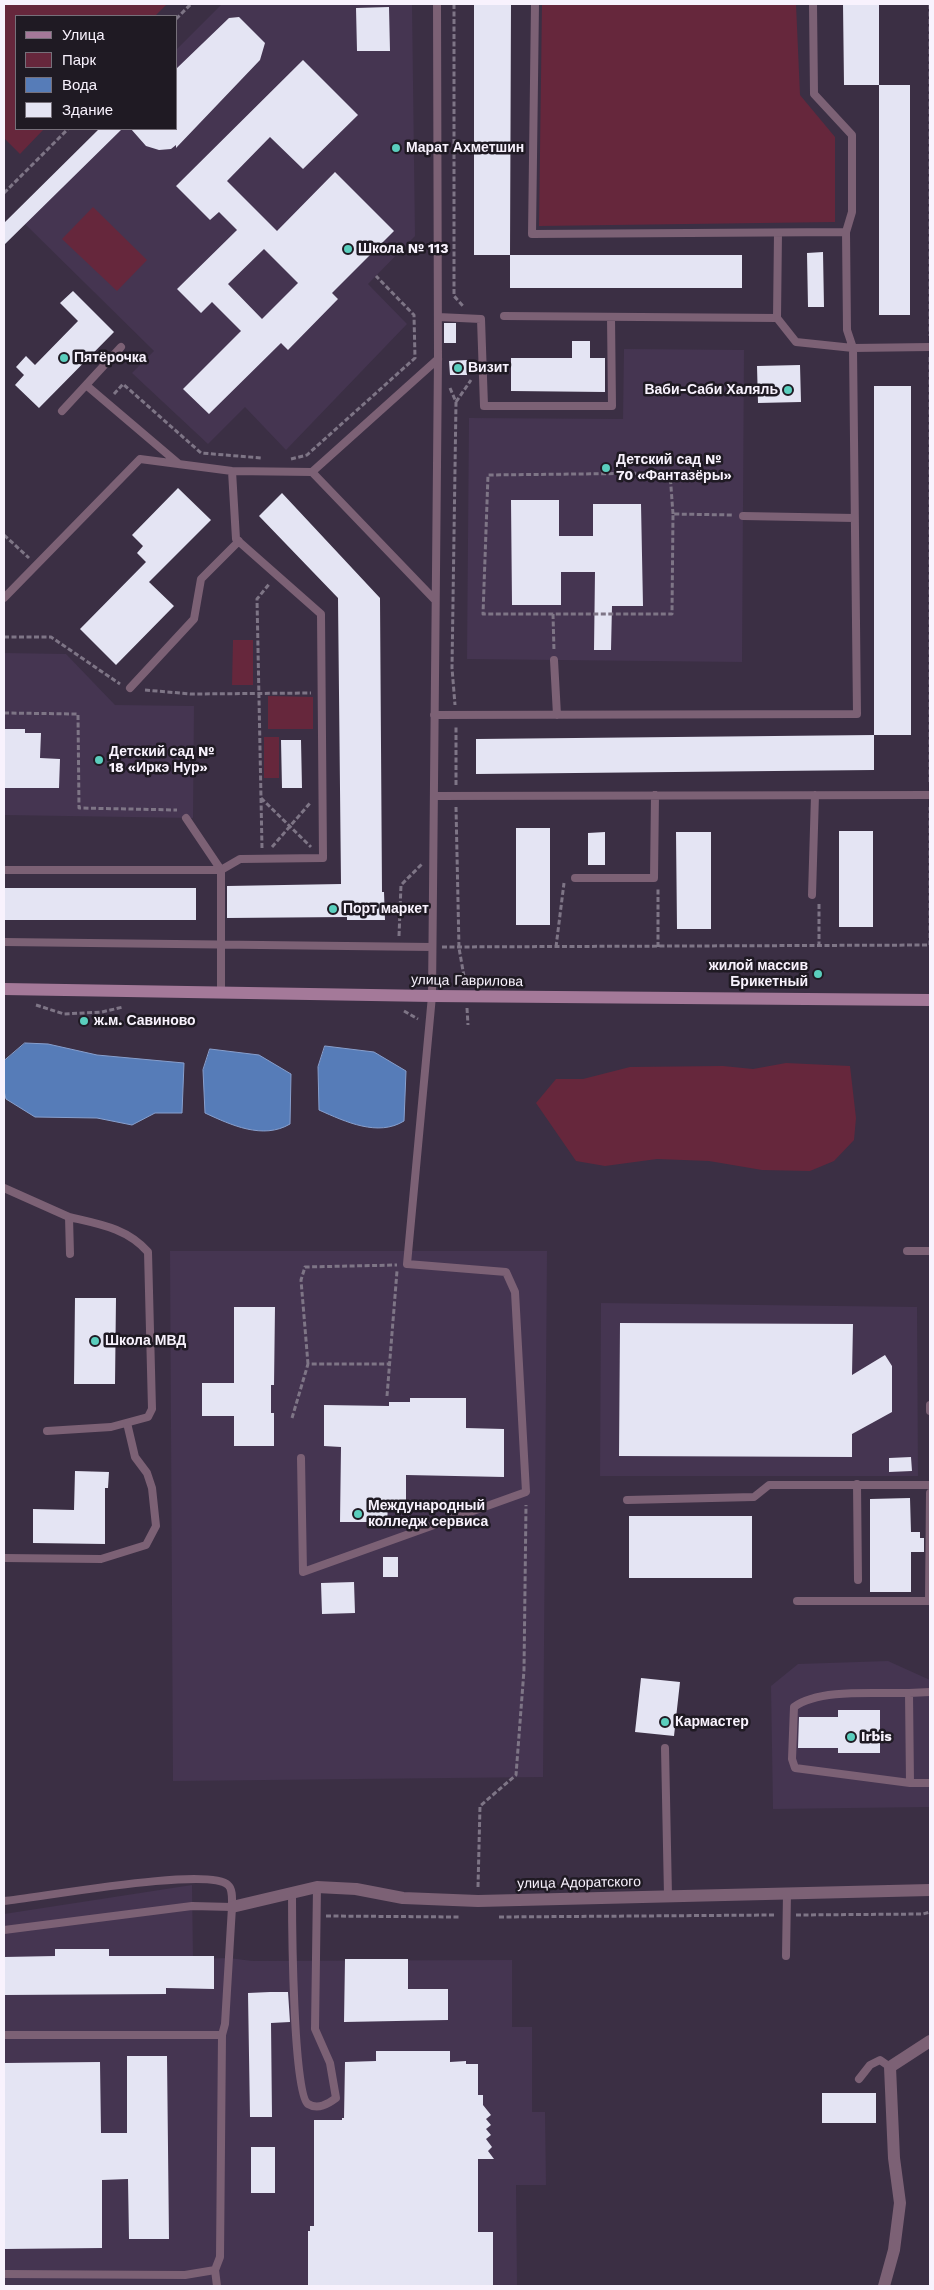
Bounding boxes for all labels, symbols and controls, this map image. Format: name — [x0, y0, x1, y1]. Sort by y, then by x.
legend — [15, 15, 178, 130]
text: Улица — [62, 26, 105, 44]
text: Парк — [62, 51, 96, 69]
text: Вода — [62, 76, 97, 94]
text: Здание — [62, 101, 113, 119]
place label: Марат Ахметшин — [406, 140, 524, 156]
marker: Марат Ахметшин — [390, 142, 402, 154]
place label: Школа № 113 — [358, 241, 448, 257]
marker: Школа № 113 — [342, 243, 354, 255]
place label: Пятёрочка — [74, 350, 147, 366]
marker: Пятёрочка — [58, 352, 70, 364]
place label: Визит — [468, 360, 509, 376]
marker: Визит — [452, 362, 464, 374]
place label: Ваби-Саби Халяль — [644, 382, 778, 398]
marker: Ваби-Саби Халяль — [782, 384, 794, 396]
place label: Детский сад № 70 «Фантазёры» — [616, 452, 732, 484]
marker: Детский сад № 70 «Фантазёры» — [600, 462, 612, 474]
place label: Детский сад № 18 «Иркэ Нур» — [109, 744, 214, 776]
marker: Детский сад № 18 «Иркэ Нур» — [93, 754, 105, 766]
place label: Порт маркет — [343, 901, 429, 917]
marker: Порт маркет — [327, 903, 339, 915]
place label: жилой массив Брикетный — [709, 958, 808, 990]
marker: жилой массив Брикетный — [812, 968, 824, 980]
street label: улица Гаврилова — [411, 972, 523, 990]
place label: ж.м. Савиново — [94, 1013, 196, 1029]
marker: ж.м. Савиново — [78, 1015, 90, 1027]
place label: Школа МВД — [105, 1333, 186, 1349]
marker: Школа МВД — [89, 1335, 101, 1347]
place label: Международный колледж сервиса — [368, 1498, 488, 1530]
marker: Международный колледж сервиса — [352, 1508, 364, 1520]
place label: Кармастер — [675, 1714, 749, 1730]
marker: Кармастер — [659, 1716, 671, 1728]
place label: Irbis — [861, 1729, 892, 1745]
marker: Irbis — [845, 1731, 857, 1743]
street label: улица Адоратского — [517, 1874, 641, 1892]

